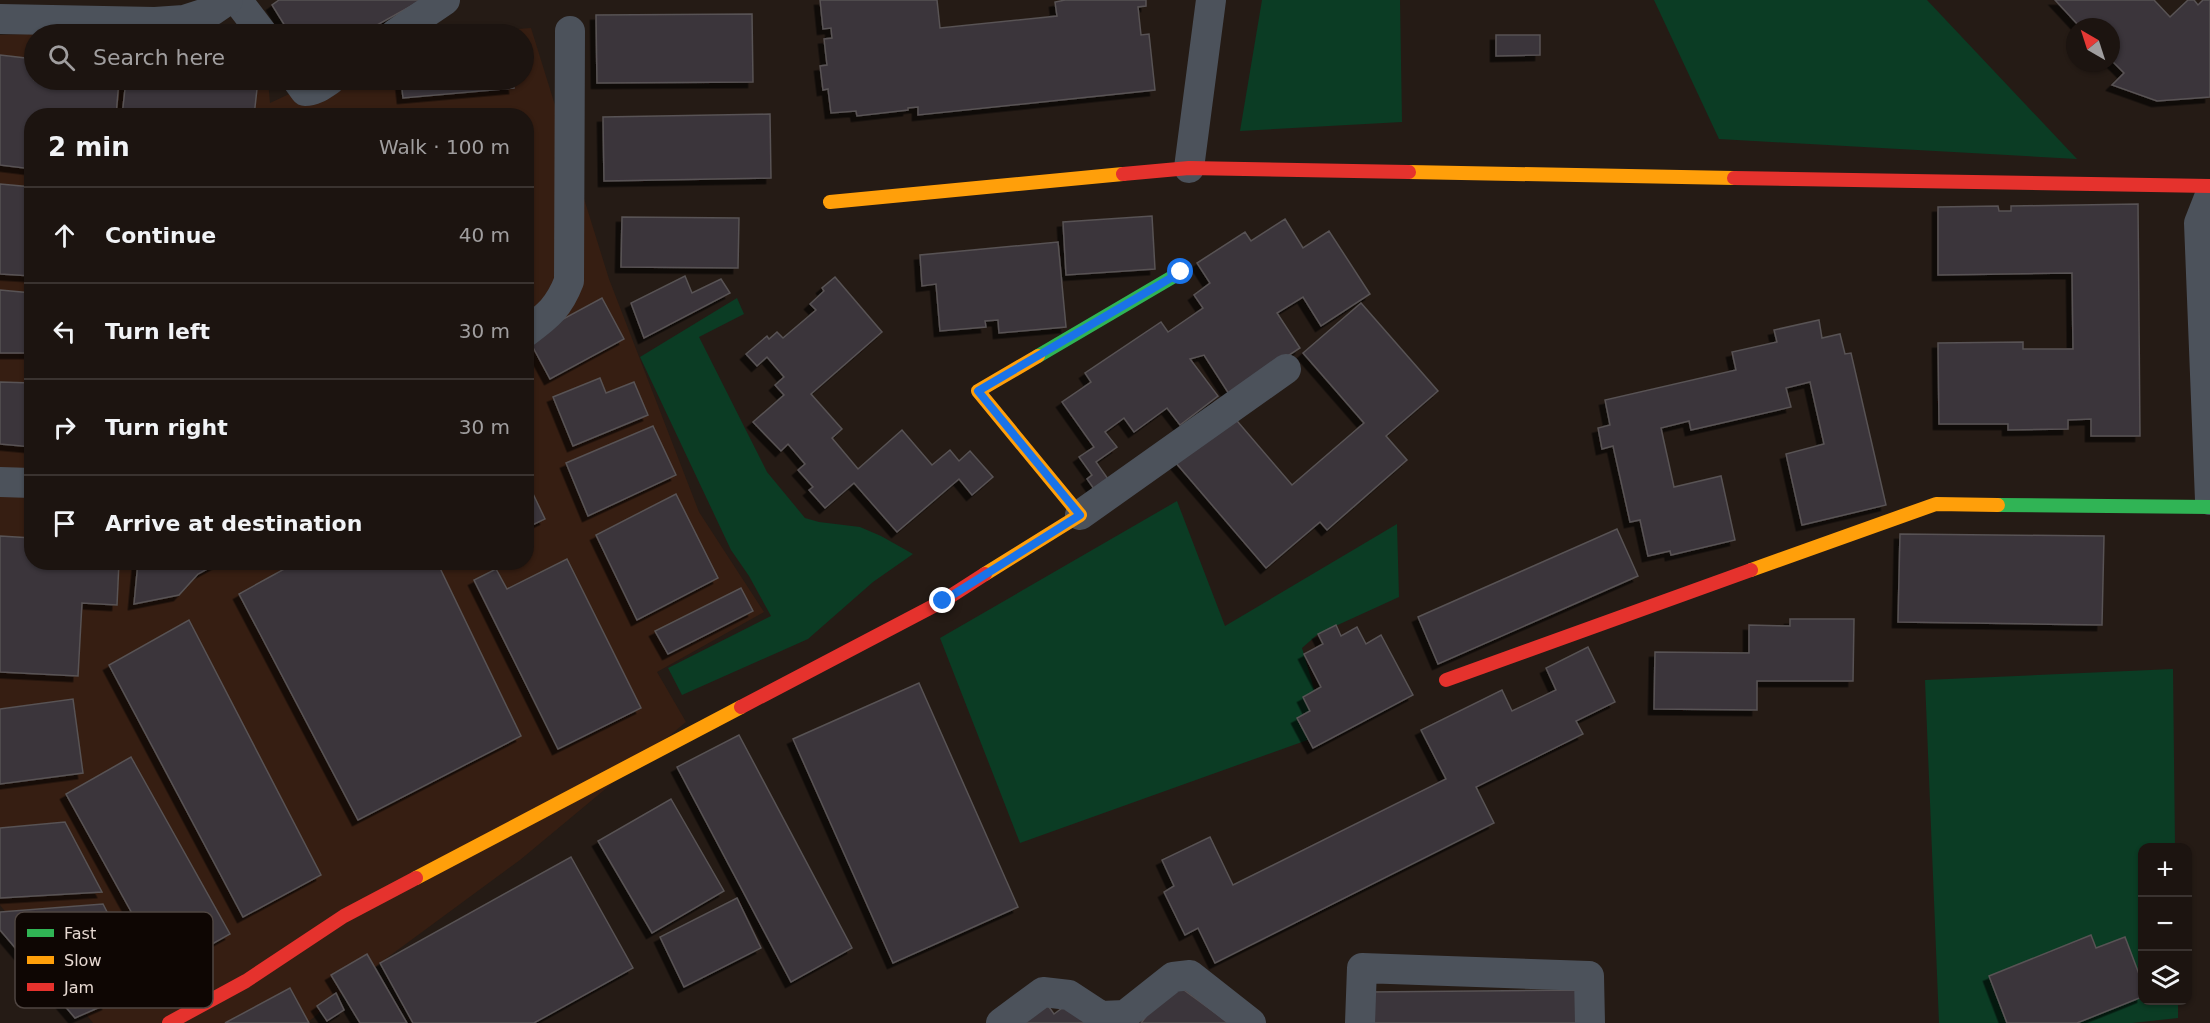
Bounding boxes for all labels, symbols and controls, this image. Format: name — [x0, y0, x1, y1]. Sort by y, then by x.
north arrow — [2066, 18, 2120, 72]
search box — [24, 24, 534, 90]
icon: search — [45, 41, 78, 74]
text: Search here — [93, 45, 225, 70]
text: 2 min — [48, 132, 130, 162]
text: Walk · 100 m — [379, 135, 510, 159]
icon: ahead — [48, 219, 81, 252]
text: Continue — [105, 223, 216, 248]
text: 40 m — [459, 223, 510, 247]
route start — [1167, 258, 1193, 284]
icon: left — [48, 315, 81, 348]
text: Turn left — [105, 319, 210, 344]
text: 30 m — [459, 319, 510, 343]
icon: right — [48, 411, 81, 444]
text: Turn right — [105, 415, 228, 440]
text: 30 m — [459, 415, 510, 439]
icon: arrive — [48, 507, 81, 540]
text: Arrive at destination — [105, 511, 362, 536]
route end — [929, 587, 955, 613]
map controls — [2138, 843, 2192, 1005]
button: + — [2138, 843, 2192, 897]
button: − — [2138, 897, 2192, 951]
legend — [15, 912, 213, 1008]
text: Fast — [64, 924, 96, 943]
text: Slow — [64, 951, 101, 970]
button: layers — [2138, 951, 2192, 1005]
text: Jam — [63, 978, 94, 997]

